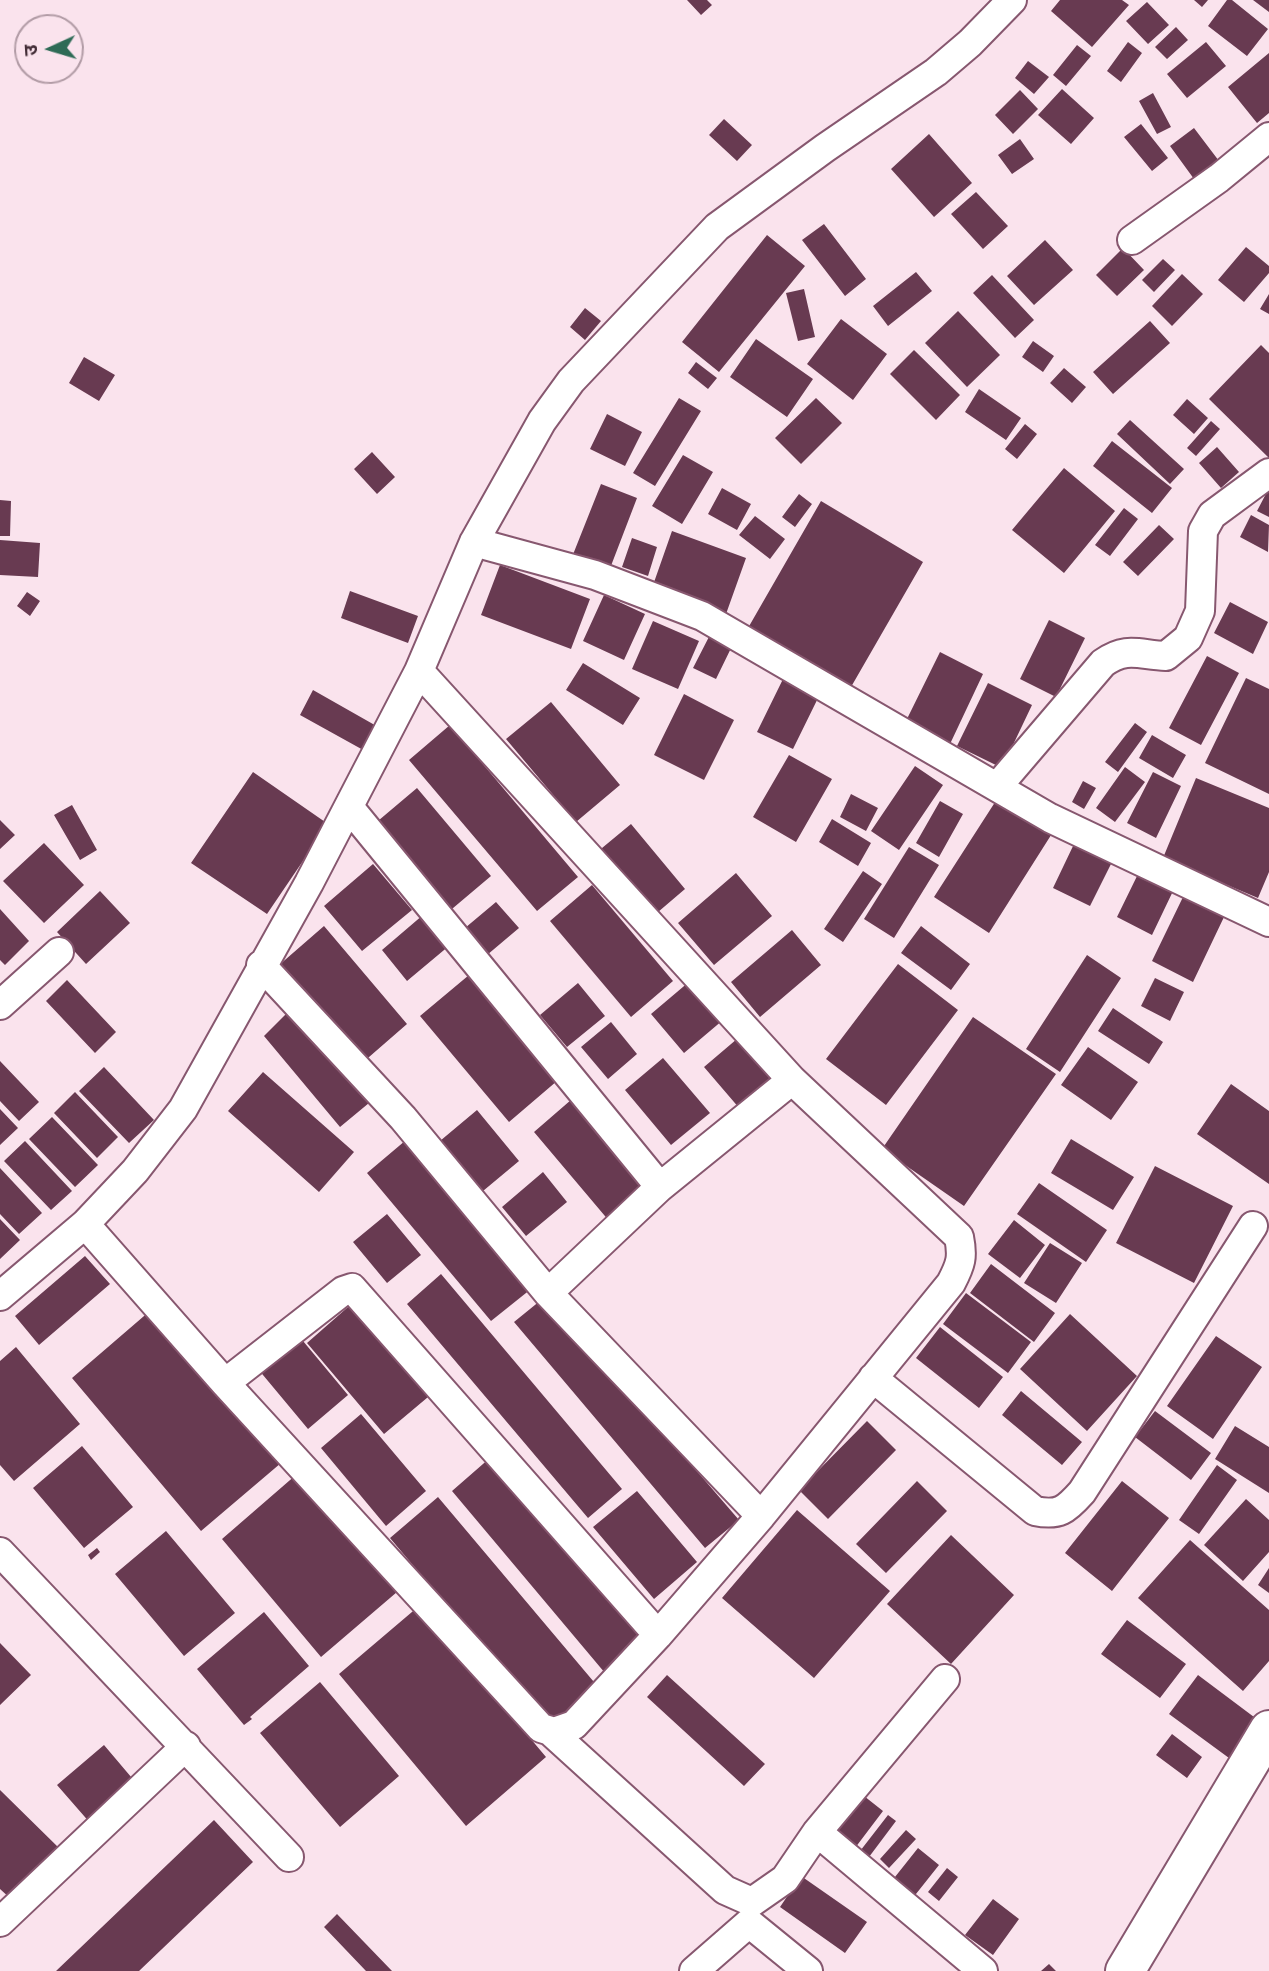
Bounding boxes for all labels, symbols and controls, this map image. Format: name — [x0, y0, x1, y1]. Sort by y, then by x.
north arrow — [14, 14, 84, 84]
text: उ — [17, 44, 42, 57]

